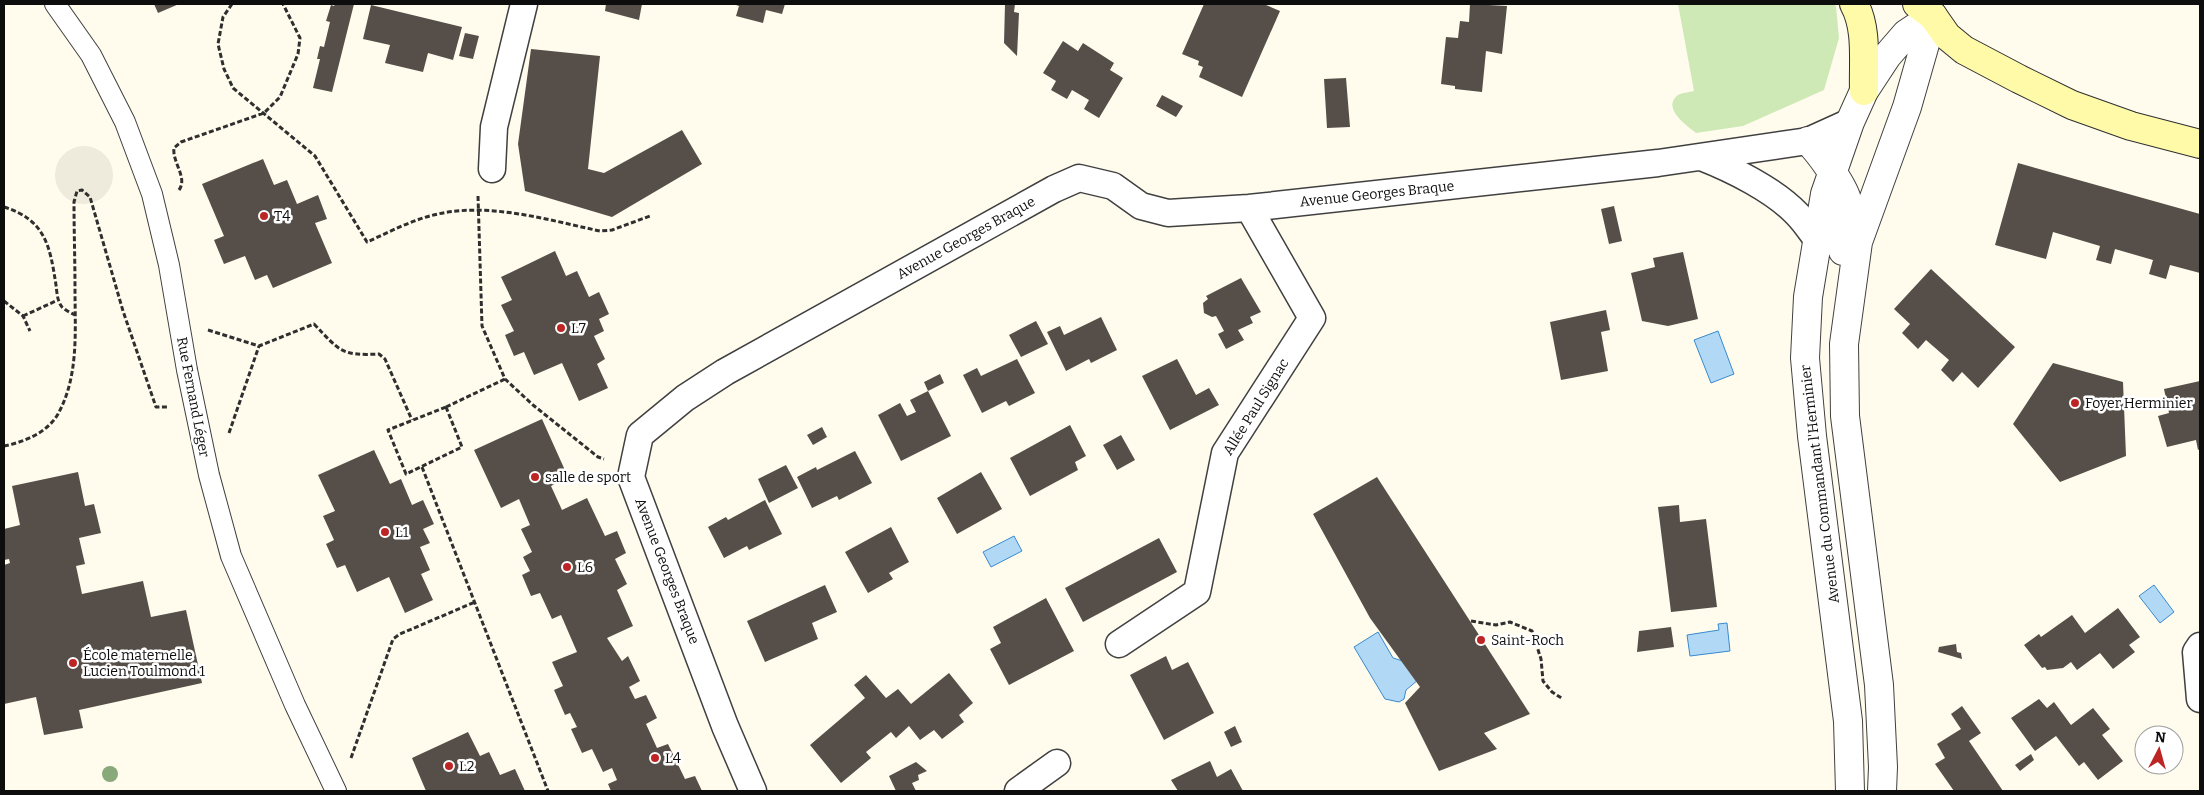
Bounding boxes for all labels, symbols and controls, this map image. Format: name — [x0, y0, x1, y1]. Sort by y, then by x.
street label: Avenue Georges Braque — [1299, 177, 1455, 211]
street label: Avenue Georges Braque — [894, 193, 1038, 283]
place label: T4 — [274, 208, 290, 225]
marker: T4 — [258, 210, 270, 222]
place label: L7 — [571, 320, 586, 337]
marker: L7 — [555, 322, 567, 334]
street label: Rue Fernand Léger — [173, 335, 213, 459]
street label: Allée Paul Signac — [1219, 356, 1293, 458]
street label: Avenue du Commandant l'Herminier — [1797, 364, 1843, 604]
place label: Foyer Herminier — [2085, 395, 2193, 412]
marker: Foyer Herminier — [2069, 397, 2081, 409]
place label: salle de sport — [545, 469, 631, 486]
marker: salle de sport — [529, 471, 541, 483]
street label: Avenue Georges Braque — [631, 495, 703, 647]
place label: L1 — [395, 524, 409, 541]
marker: L1 — [379, 526, 391, 538]
place label: L6 — [577, 559, 593, 576]
marker: L6 — [561, 561, 573, 573]
place label: Saint-Roch — [1491, 632, 1564, 649]
marker: Saint-Roch — [1475, 634, 1487, 646]
place label: École maternelle Lucien Toulmond 1 — [83, 646, 205, 680]
marker: École maternelle Lucien Toulmond 1 — [67, 657, 79, 669]
north arrow — [2134, 725, 2184, 775]
text: N — [2154, 729, 2167, 747]
place label: L4 — [665, 750, 681, 767]
marker: L4 — [649, 752, 661, 764]
place label: L2 — [459, 758, 474, 775]
marker: L2 — [443, 760, 455, 772]

